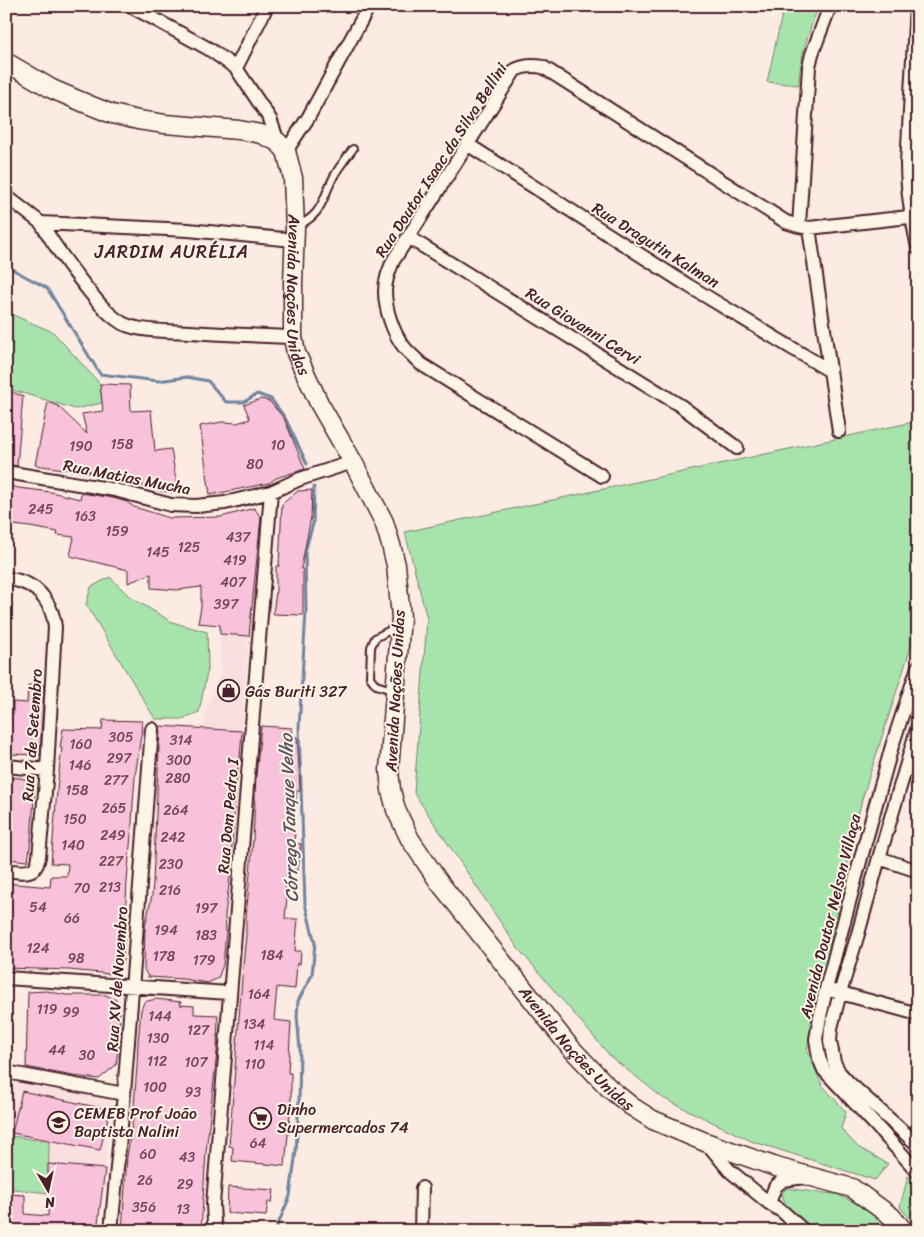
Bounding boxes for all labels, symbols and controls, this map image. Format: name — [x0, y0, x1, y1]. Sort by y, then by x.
street label: Rua Doutor Isaac da Silva Bellini — [367, 56, 516, 263]
street label: Rua Dragutin Kalman — [586, 194, 726, 296]
street label: Avenida Nações Unidas — [278, 213, 319, 381]
district label: JARDIM AURÉLIA — [94, 236, 249, 268]
street label: Rua Giovanni Cervi — [520, 279, 647, 373]
house number: 158 — [110, 432, 134, 457]
house number: 10 — [271, 433, 286, 458]
house number: 190 — [69, 434, 93, 459]
street label: Rua Matias Mucha — [61, 450, 193, 504]
house number: 80 — [246, 452, 264, 477]
house number: 245 — [28, 497, 54, 522]
house number: 163 — [74, 504, 96, 529]
house number: 159 — [105, 519, 129, 544]
house number: 437 — [226, 525, 251, 550]
house number: 125 — [178, 535, 201, 560]
house number: 145 — [146, 540, 170, 565]
house number: 419 — [223, 548, 247, 573]
house number: 407 — [220, 570, 247, 595]
house number: 397 — [214, 592, 239, 617]
street label: Avenida Nações Unidas — [376, 609, 414, 774]
street label: Rua 7 de Setembro — [13, 668, 51, 802]
place label: Gás Buriti 327 — [245, 677, 347, 706]
shop icon: Gás Buriti 327 — [217, 679, 241, 703]
house number: 305 — [108, 725, 134, 750]
house number: 314 — [170, 728, 192, 753]
water label: Córrego Tanque Velho — [270, 731, 308, 903]
house number: 160 — [70, 732, 93, 757]
house number: 297 — [107, 746, 132, 771]
house number: 300 — [166, 748, 192, 773]
house number: 146 — [69, 753, 91, 778]
street label: Rua Dom Pedro I — [209, 756, 248, 875]
house number: 280 — [165, 766, 191, 791]
house number: 277 — [104, 768, 129, 793]
house number: 158 — [65, 778, 89, 803]
house number: 265 — [102, 796, 127, 821]
house number: 264 — [164, 798, 189, 823]
house number: 150 — [63, 807, 87, 832]
street label: Avenida Doutor Nelson Villaça — [790, 810, 870, 1022]
house number: 249 — [100, 823, 126, 848]
house number: 242 — [161, 825, 185, 850]
house number: 140 — [61, 833, 85, 858]
house number: 227 — [99, 849, 124, 874]
house number: 230 — [159, 852, 183, 877]
house number: 213 — [99, 875, 121, 900]
house number: 70 — [74, 876, 91, 901]
house number: 216 — [159, 878, 181, 903]
house number: 54 — [29, 895, 47, 920]
house number: 197 — [195, 896, 218, 921]
street label: Rua XV de Novembro — [97, 905, 137, 1053]
house number: 66 — [64, 906, 80, 931]
house number: 194 — [154, 918, 178, 943]
house number: 183 — [195, 923, 217, 948]
house number: 124 — [27, 936, 50, 961]
house number: 184 — [260, 943, 284, 968]
house number: 178 — [153, 944, 176, 969]
house number: 98 — [67, 946, 85, 971]
house number: 179 — [193, 948, 216, 973]
street label: Avenida Nações Unidas — [511, 978, 642, 1119]
house number: 164 — [248, 982, 271, 1007]
house number: 119 — [37, 997, 58, 1022]
house number: 99 — [62, 1000, 80, 1025]
house number: 144 — [148, 1004, 172, 1029]
house number: 134 — [243, 1012, 265, 1037]
house number: 127 — [187, 1018, 210, 1043]
house number: 130 — [147, 1026, 169, 1051]
house number: 114 — [254, 1033, 275, 1058]
house number: 44 — [48, 1038, 66, 1063]
house number: 30 — [79, 1043, 95, 1068]
house number: 112 — [147, 1049, 167, 1074]
house number: 107 — [185, 1050, 208, 1075]
house number: 110 — [245, 1052, 266, 1077]
house number: 100 — [143, 1075, 167, 1100]
house number: 93 — [185, 1080, 201, 1105]
place label: Dinho Supermercados 74 — [277, 1095, 409, 1142]
place label: CEMEB Prof João Baptista Nalini — [74, 1099, 197, 1146]
supermarket icon: Dinho Supermercados 74 — [249, 1106, 273, 1130]
school or university icon: CEMEB Prof João Baptista Nalini — [46, 1110, 70, 1134]
house number: 64 — [250, 1131, 267, 1156]
house number: 60 — [140, 1142, 157, 1167]
house number: 43 — [179, 1145, 196, 1170]
north arrow — [22, 1164, 72, 1214]
house number: 26 — [137, 1168, 153, 1193]
house number: 29 — [177, 1172, 194, 1197]
text: N — [43, 1189, 58, 1215]
house number: 356 — [132, 1195, 156, 1220]
house number: 13 — [176, 1197, 190, 1222]

